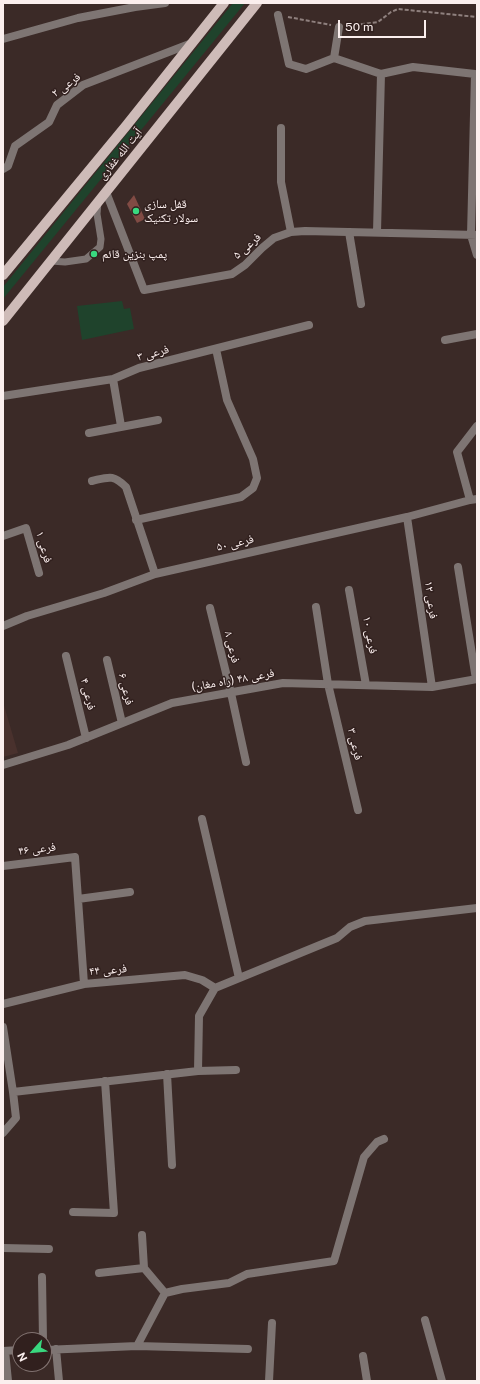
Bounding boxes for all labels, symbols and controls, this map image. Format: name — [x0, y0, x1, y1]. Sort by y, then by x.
scale bar — [340, 12, 428, 38]
text: 50 m — [345, 20, 373, 34]
street label: فرعی ۲ — [49, 70, 83, 100]
street label: آیت الله غفاری — [95, 125, 145, 183]
place label: قفل سازی سولار تکنیک — [144, 197, 198, 225]
marker: قفل سازی سولار تکنیک — [131, 206, 141, 216]
street label: فرعی ۵ — [230, 230, 264, 262]
place label: پمپ بنزین قائم — [102, 247, 167, 261]
marker: پمپ بنزین قائم — [89, 249, 99, 259]
street label: فرعی ۳ — [135, 342, 171, 364]
street label: فرعی ۱ — [33, 529, 55, 565]
street label: فرعی ۵۰ — [215, 532, 255, 554]
street label: فرعی ۱۲ — [421, 580, 441, 620]
street label: فرعی ۱۰ — [360, 615, 380, 655]
street label: فرعی ۸ — [221, 629, 243, 665]
street label: فرعی ۴۸ (راه مغان) — [190, 666, 276, 694]
street label: فرعی ۶ — [115, 671, 137, 707]
street label: فرعی ۴ — [77, 676, 99, 712]
street label: فرعی ۳ — [344, 727, 366, 761]
street label: فرعی ۴۶ — [17, 840, 57, 858]
street label: فرعی ۴۴ — [89, 961, 127, 979]
north arrow — [12, 1332, 52, 1372]
text: N — [15, 1350, 30, 1364]

